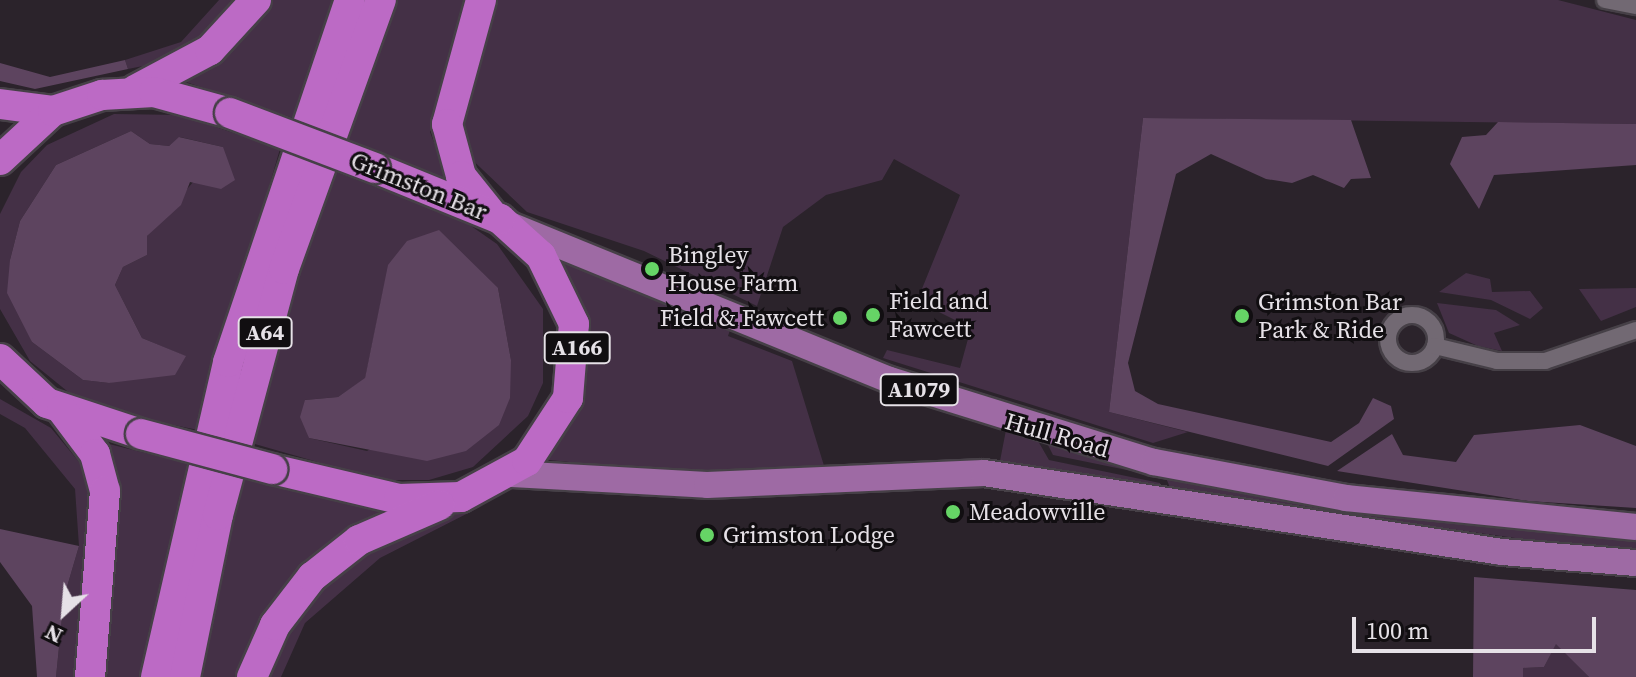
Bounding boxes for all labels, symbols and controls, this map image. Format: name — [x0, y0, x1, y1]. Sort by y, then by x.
street label: Grimston Bar — [347, 146, 491, 226]
place label: Bingley House Farm — [668, 241, 798, 297]
marker: Bingley House Farm — [643, 260, 661, 278]
place label: Field and Fawcett — [889, 287, 988, 343]
place label: Grimston Bar Park & Ride — [1258, 288, 1402, 344]
place label: Field & Fawcett — [660, 304, 824, 332]
marker: Field and Fawcett — [864, 306, 882, 324]
marker: Grimston Bar Park & Ride — [1233, 307, 1251, 325]
marker: Field & Fawcett — [831, 309, 849, 327]
road number: A64 — [237, 315, 293, 351]
road number: A166 — [543, 330, 611, 366]
road number: A1079 — [879, 372, 959, 408]
street label: Hull Road — [1002, 406, 1112, 464]
place label: Meadowville — [969, 498, 1106, 526]
marker: Meadowville — [944, 503, 962, 521]
place label: Grimston Lodge — [723, 521, 895, 549]
marker: Grimston Lodge — [698, 526, 716, 544]
north arrow — [24, 573, 104, 653]
scale bar — [1356, 601, 1600, 651]
text: 100 m — [1366, 614, 1429, 647]
text: N — [40, 618, 67, 652]

